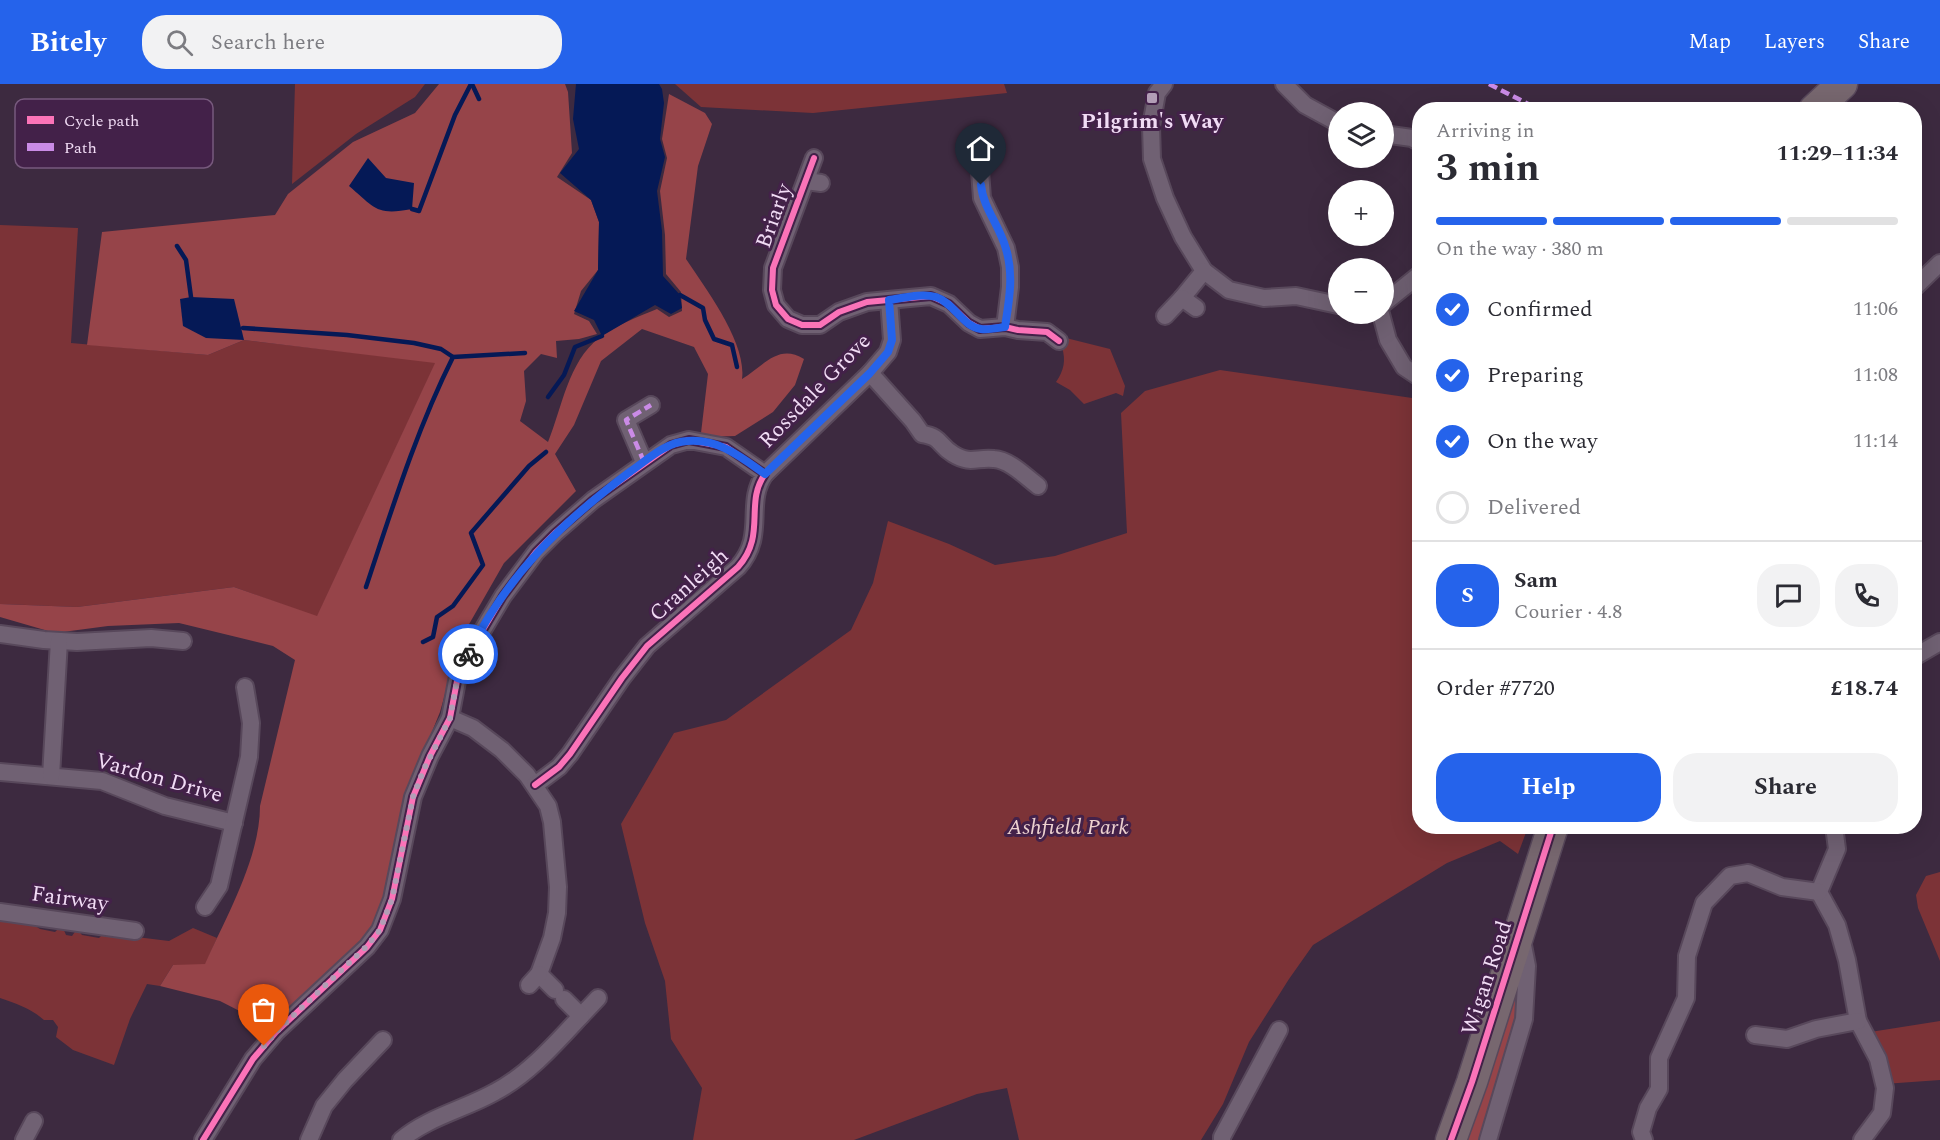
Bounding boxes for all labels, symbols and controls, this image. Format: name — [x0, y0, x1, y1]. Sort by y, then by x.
search box — [142, 15, 562, 69]
text: Bitely — [30, 21, 106, 64]
icon: search — [163, 26, 196, 59]
text: Search here — [211, 26, 325, 59]
text: Map — [1689, 26, 1731, 58]
text: Layers — [1764, 26, 1825, 58]
text: Share — [1858, 26, 1910, 58]
marker: Pilgrim's Way — [1145, 91, 1159, 105]
legend — [15, 99, 213, 168]
map controls — [1328, 102, 1394, 324]
button: layers — [1328, 102, 1394, 168]
place label: Pilgrim's Way — [1081, 105, 1225, 138]
text: Cycle path — [64, 109, 139, 133]
text: Arriving in — [1436, 116, 1534, 146]
pin — [955, 123, 1006, 185]
icon: home — [964, 132, 997, 165]
text: Path — [64, 136, 97, 160]
text: 11:29–11:34 — [1776, 137, 1898, 170]
text: 3 min — [1436, 139, 1540, 198]
street label: Briarly — [747, 178, 801, 253]
button: + — [1328, 180, 1394, 246]
text: On the way · 380 m — [1436, 234, 1604, 264]
button: − — [1328, 258, 1394, 324]
icon: check — [1436, 293, 1469, 326]
text: Confirmed — [1487, 293, 1593, 326]
text: 11:06 — [1853, 294, 1898, 324]
street label: Rossdale Grove — [751, 326, 879, 456]
icon: check — [1436, 359, 1469, 392]
text: Preparing — [1487, 359, 1584, 392]
text: 11:08 — [1853, 360, 1898, 390]
icon: check — [1436, 425, 1469, 458]
text: On the way — [1487, 425, 1598, 458]
text: 11:14 — [1853, 426, 1898, 456]
text: Delivered — [1487, 491, 1581, 524]
street label: Cranleigh — [642, 540, 736, 630]
text: Sam — [1514, 564, 1558, 597]
button: chat — [1757, 564, 1820, 627]
button: phone — [1835, 564, 1898, 627]
text: S — [1461, 579, 1474, 612]
text: Courier · 4.8 — [1514, 597, 1622, 627]
courier — [438, 624, 498, 684]
icon: bike — [452, 638, 485, 671]
text: Order #7720 — [1436, 672, 1555, 705]
text: £18.74 — [1830, 672, 1898, 705]
street label: Vardon Drive — [91, 744, 227, 812]
button: Help — [1436, 753, 1661, 822]
button: Share — [1673, 753, 1898, 822]
park label: Ashfield Park — [1006, 811, 1129, 844]
street label: Fairway — [29, 877, 112, 921]
street label: Wigan Road — [1453, 916, 1521, 1040]
pin — [238, 984, 289, 1046]
icon: bag — [247, 993, 280, 1026]

